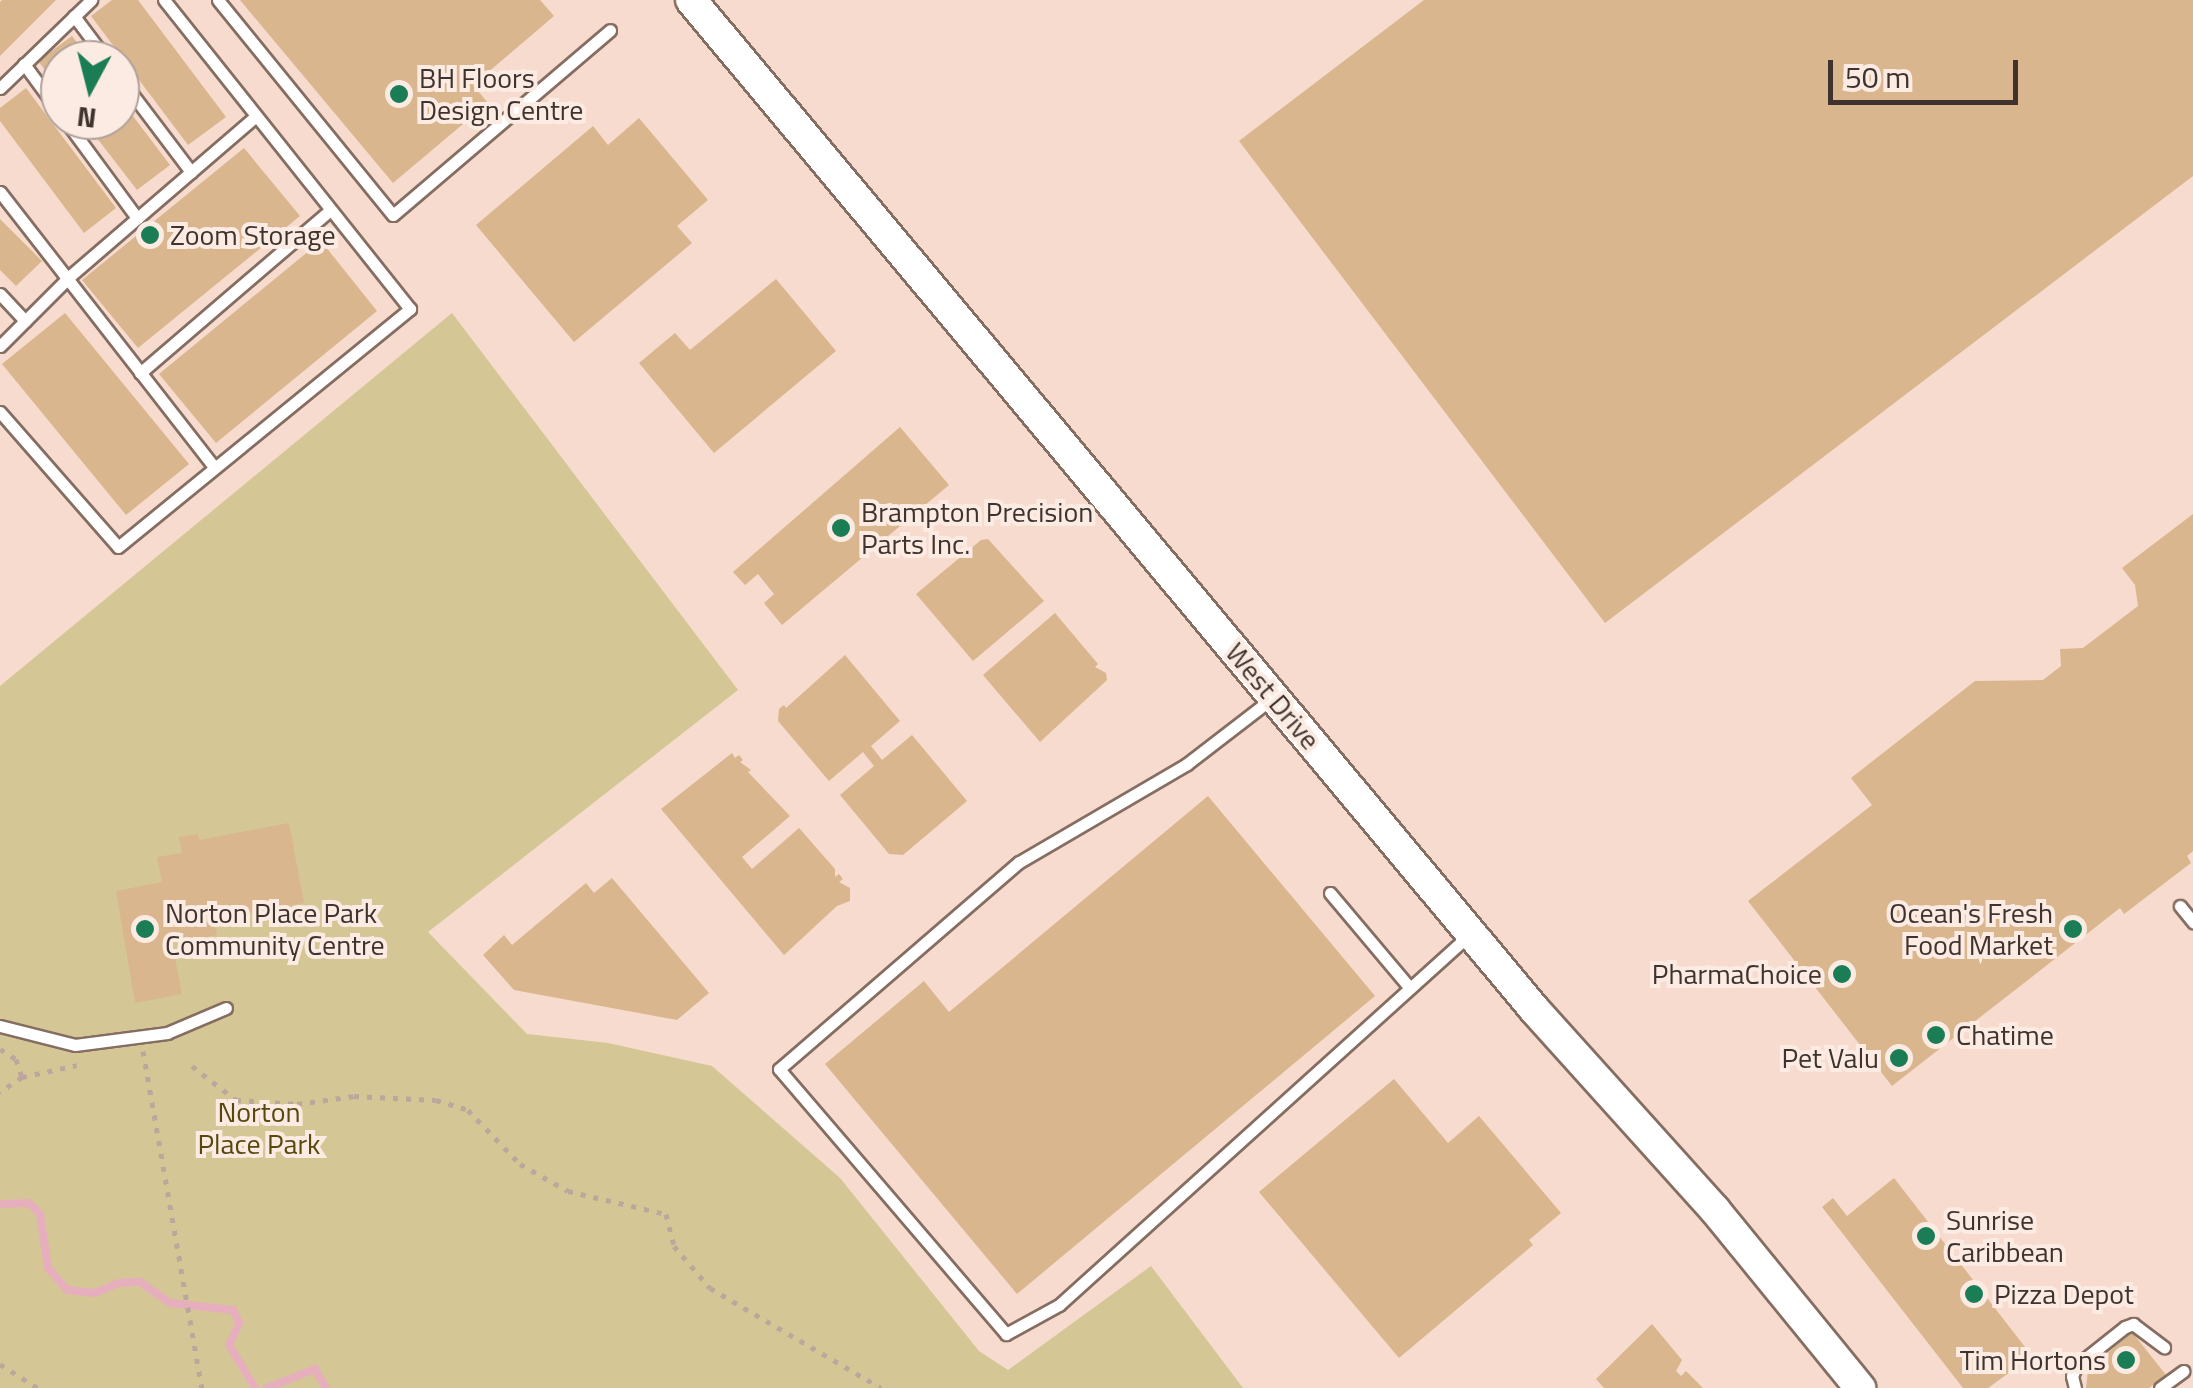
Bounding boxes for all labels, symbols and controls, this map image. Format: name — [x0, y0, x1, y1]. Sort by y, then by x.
north arrow — [40, 40, 140, 140]
scale bar — [1833, 40, 2023, 102]
text: 50 m — [1845, 54, 1910, 100]
place label: BH Floors Design Centre — [419, 61, 583, 127]
marker: BH Floors Design Centre — [388, 83, 410, 105]
text: N — [74, 96, 99, 141]
place label: Zoom Storage — [170, 218, 336, 252]
marker: Zoom Storage — [139, 224, 161, 246]
place label: Brampton Precision Parts Inc. — [861, 495, 1093, 561]
marker: Brampton Precision Parts Inc. — [830, 517, 852, 539]
street label: West Drive — [1219, 636, 1327, 756]
place label: Norton Place Park Community Centre — [165, 896, 385, 962]
place label: Ocean's Fresh Food Market — [1889, 896, 2053, 962]
marker: Norton Place Park Community Centre — [134, 918, 156, 940]
marker: Ocean's Fresh Food Market — [2062, 918, 2084, 940]
place label: PharmaChoice — [1652, 957, 1822, 991]
marker: PharmaChoice — [1831, 963, 1853, 985]
place label: Chatime — [1956, 1018, 2054, 1052]
marker: Chatime — [1925, 1024, 1947, 1046]
place label: Pet Valu — [1782, 1041, 1879, 1075]
marker: Pet Valu — [1888, 1047, 1910, 1069]
park label: Norton Place Park — [197, 1095, 321, 1161]
place label: Sunrise Caribbean — [1946, 1203, 2064, 1269]
marker: Sunrise Caribbean — [1915, 1225, 1937, 1247]
place label: Pizza Depot — [1994, 1277, 2134, 1311]
marker: Pizza Depot — [1963, 1283, 1985, 1305]
place label: Tim Hortons — [1960, 1343, 2106, 1377]
marker: Tim Hortons — [2115, 1349, 2137, 1371]

